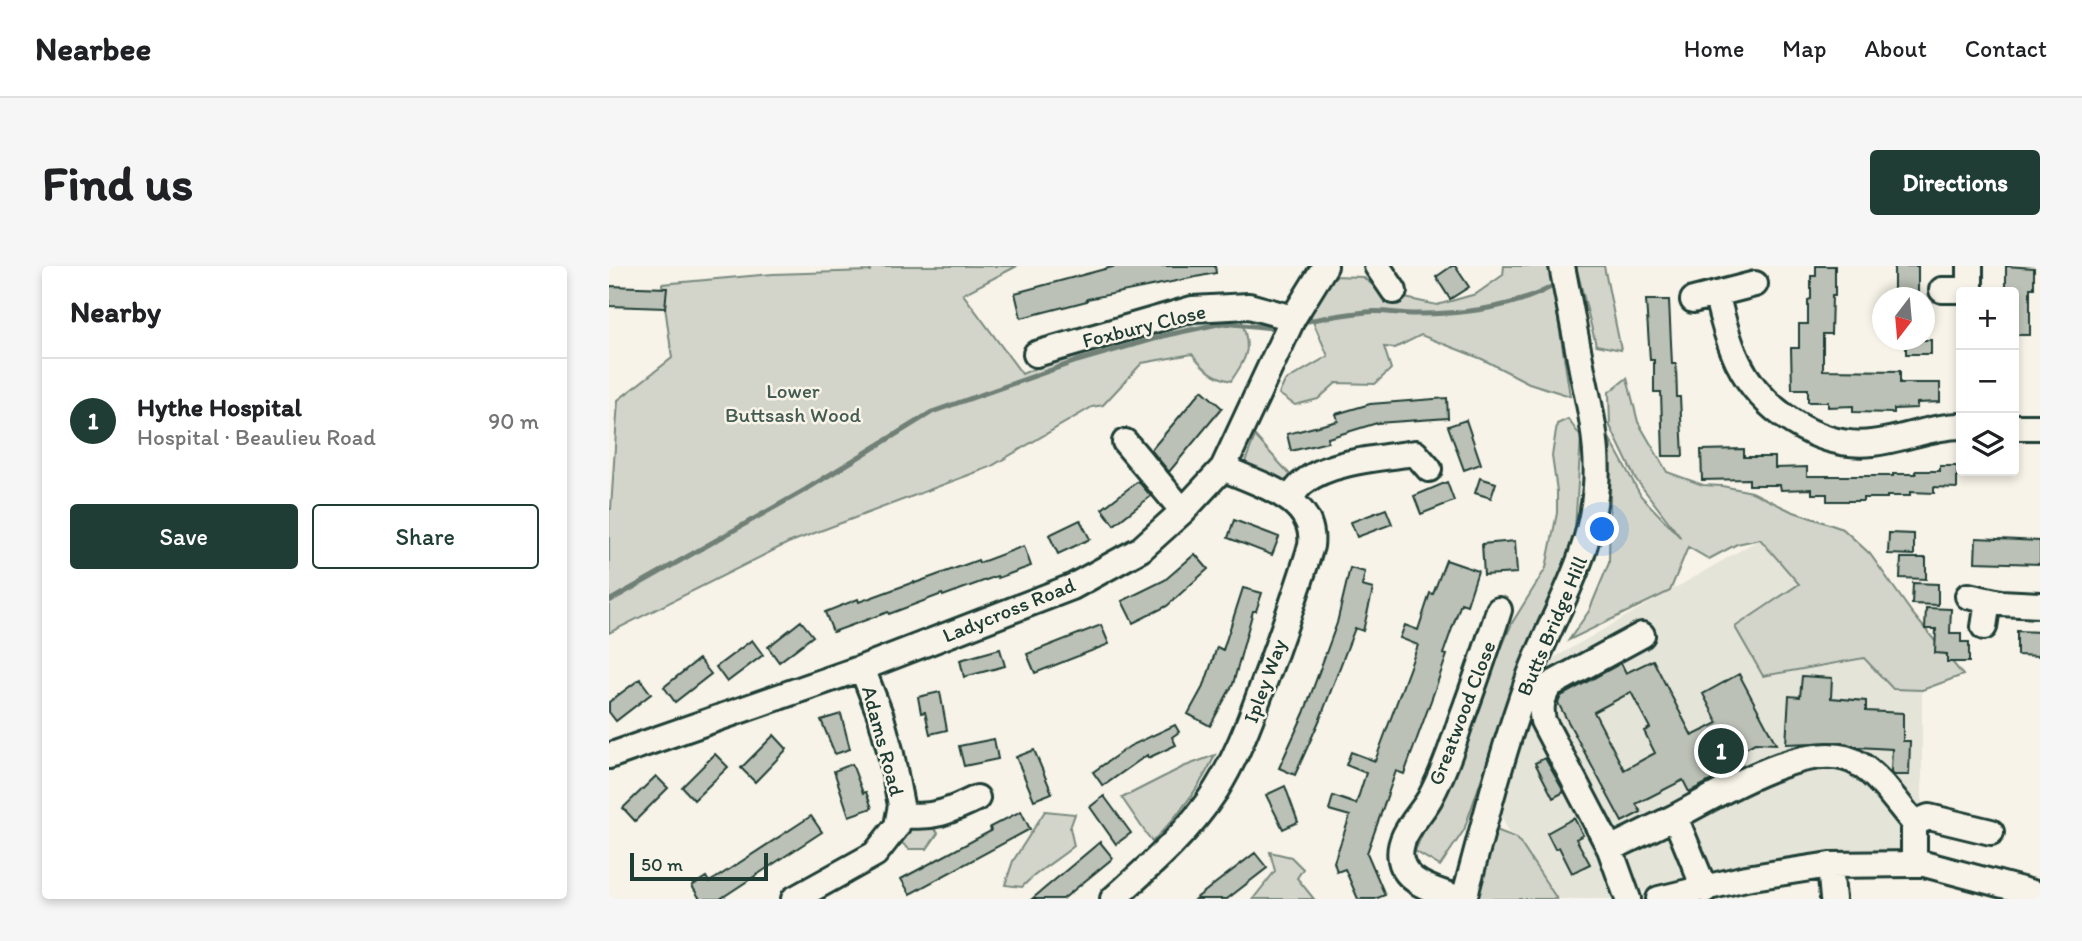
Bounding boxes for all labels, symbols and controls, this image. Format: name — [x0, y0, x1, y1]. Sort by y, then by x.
text: Nearbee — [35, 29, 151, 68]
text: Home — [1684, 34, 1744, 63]
text: Map — [1782, 34, 1826, 63]
text: About — [1864, 34, 1927, 63]
text: Contact — [1965, 34, 2047, 63]
button: Directions — [1870, 150, 2040, 215]
text: Find us — [42, 153, 193, 212]
north arrow — [1872, 287, 1935, 350]
map controls — [1956, 287, 2019, 476]
button: + — [1956, 287, 2019, 350]
text: Nearby — [70, 293, 161, 330]
street label: Foxbury Close — [1080, 298, 1208, 353]
button: − — [1956, 350, 2019, 413]
park label: Lower Buttsash Wood — [725, 378, 861, 427]
text: Hythe Hospital — [137, 391, 302, 423]
text: 1 — [88, 407, 98, 435]
text: 90 m — [488, 407, 539, 435]
button: layers — [1956, 413, 2019, 476]
text: Hospital · Beaulieu Road — [137, 423, 376, 451]
button: Save — [70, 504, 298, 569]
button: Share — [312, 504, 539, 569]
your location — [1585, 512, 1619, 546]
street label: Butts Bridge Hill — [1511, 552, 1592, 700]
street label: Ladycross Road — [939, 571, 1079, 648]
street label: Ipley Way — [1238, 635, 1291, 726]
street label: Greatwood Close — [1422, 637, 1501, 789]
street label: Adams Road — [857, 683, 910, 799]
pin: 1 — [1698, 725, 1744, 777]
scale bar — [630, 850, 768, 882]
text: 50 m — [641, 853, 683, 876]

